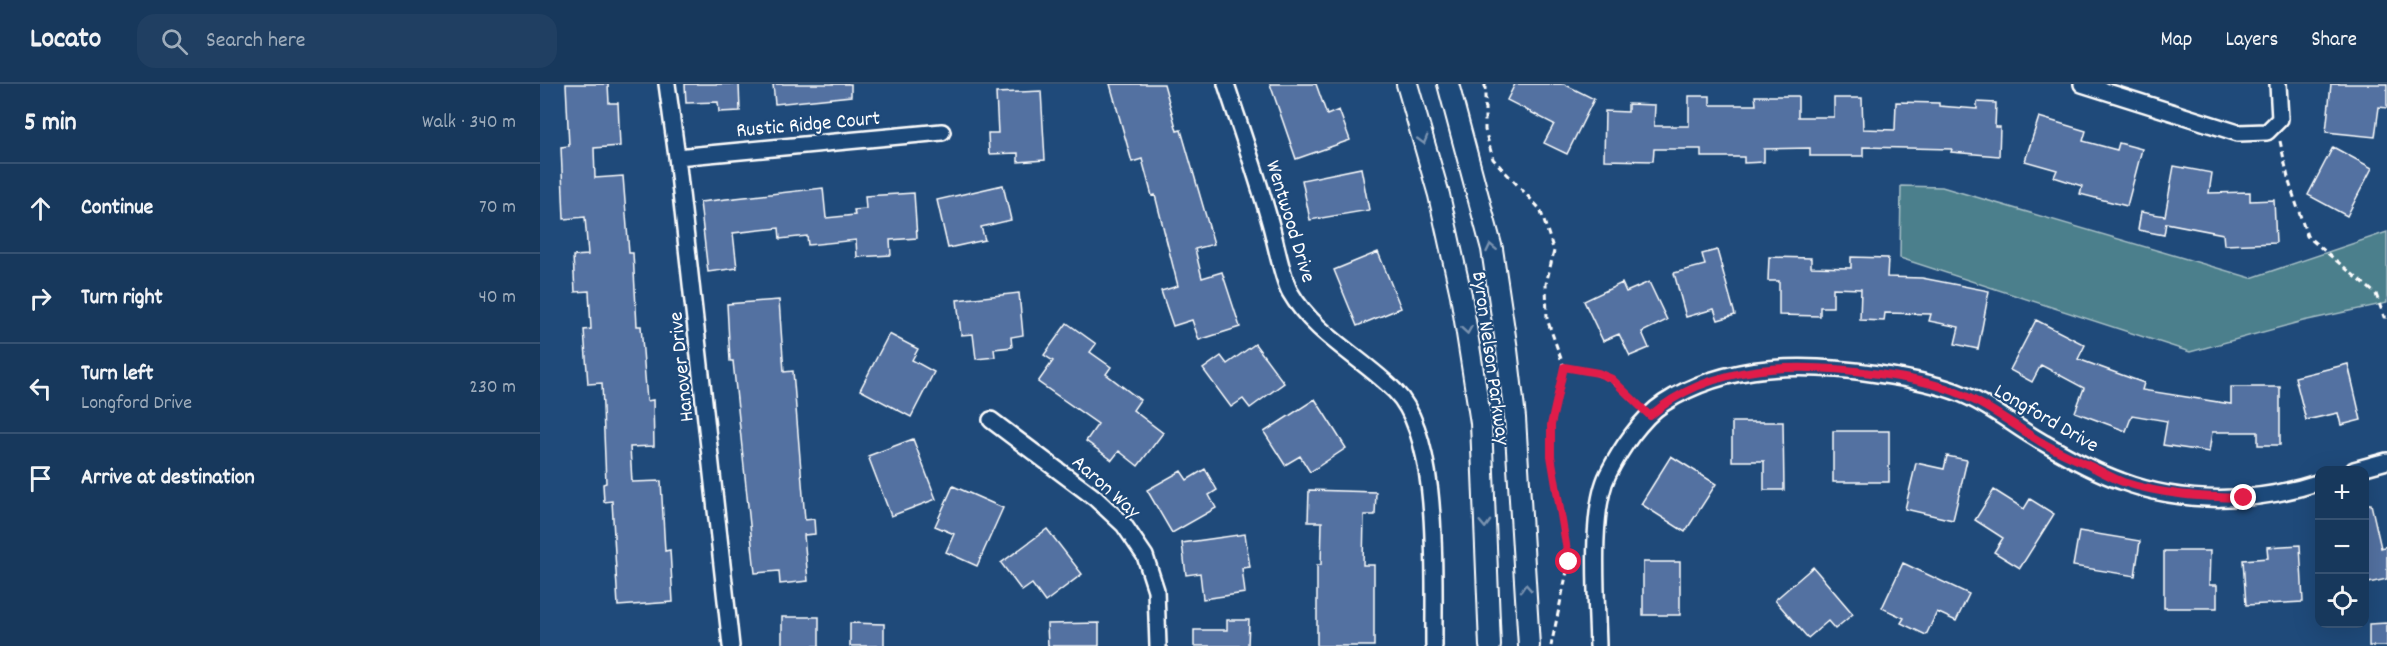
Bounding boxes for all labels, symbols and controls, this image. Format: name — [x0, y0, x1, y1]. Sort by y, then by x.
search box — [137, 14, 557, 68]
text: Locato — [30, 21, 101, 61]
icon: search — [158, 25, 191, 58]
text: Search here — [206, 26, 306, 57]
text: Map — [2161, 26, 2192, 56]
text: Layers — [2225, 26, 2278, 56]
text: Share — [2311, 26, 2357, 56]
text: 5 min — [24, 105, 77, 142]
street label: Rustic Ridge Court — [735, 105, 882, 147]
text: Walk · 340 m — [422, 109, 516, 137]
one-way arrow — [1416, 134, 1428, 145]
street label: Wentwood Drive — [1256, 157, 1322, 287]
icon: ahead — [24, 192, 57, 225]
text: Continue — [81, 193, 153, 224]
text: 70 m — [479, 194, 516, 222]
one-way arrow — [1485, 243, 1498, 253]
street label: Byron Nelson Parkway — [1462, 270, 1516, 448]
icon: right — [24, 282, 57, 315]
text: Turn right — [81, 283, 163, 314]
text: 40 m — [478, 284, 516, 312]
street label: Hanover Drive — [662, 310, 704, 423]
one-way arrow — [1460, 325, 1472, 335]
text: Turn left — [81, 359, 153, 390]
icon: left — [24, 372, 57, 405]
text: 230 m — [469, 374, 516, 402]
street label: Longford Drive — [1988, 377, 2103, 462]
text: Longford Drive — [81, 390, 192, 418]
street label: Aaron Way — [1064, 449, 1146, 528]
icon: arrive — [24, 462, 57, 495]
text: Arrive at destination — [81, 463, 255, 494]
map controls — [2315, 466, 2369, 628]
button: + — [2315, 466, 2369, 520]
route end — [2230, 484, 2256, 510]
one-way arrow — [1479, 519, 1491, 528]
button: − — [2315, 520, 2369, 574]
route start — [1555, 548, 1581, 574]
button: locate — [2315, 574, 2369, 628]
one-way arrow — [1520, 583, 1533, 592]

